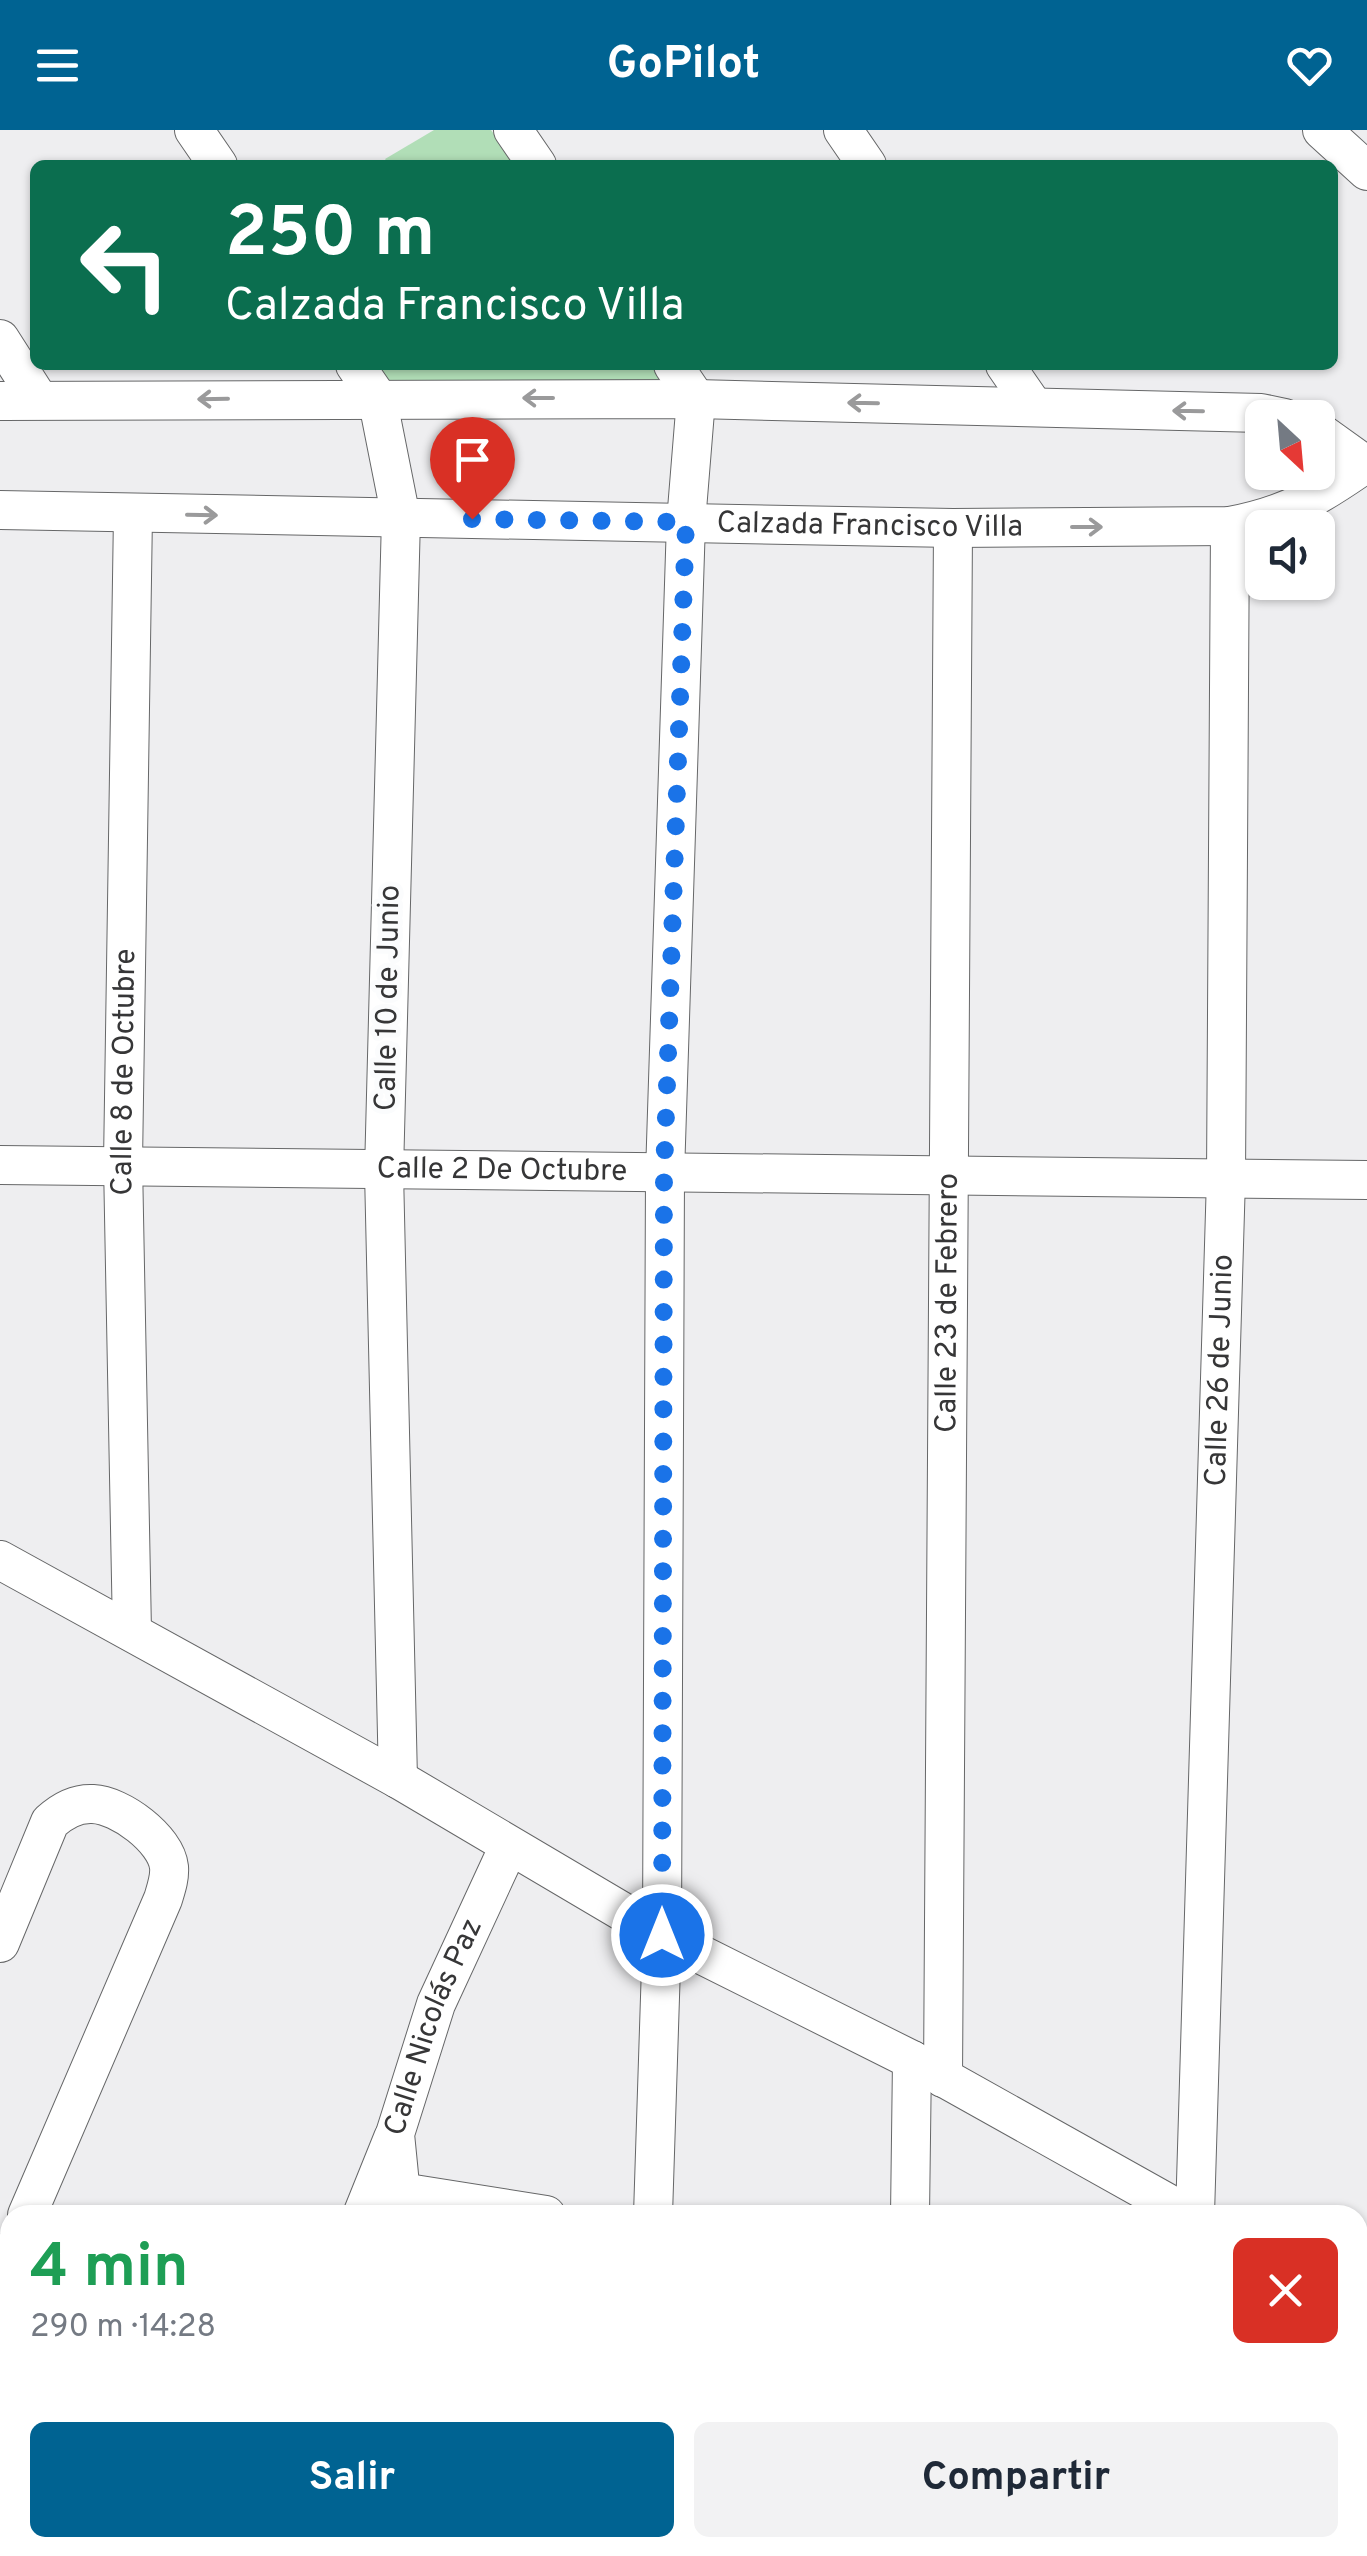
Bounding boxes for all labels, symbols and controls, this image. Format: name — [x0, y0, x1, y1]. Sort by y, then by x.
text: GoPilot — [607, 37, 760, 94]
icon: menu — [30, 38, 85, 93]
icon: heart — [1282, 38, 1337, 93]
text: 250 m — [225, 192, 435, 281]
icon: left — [60, 200, 190, 330]
text: Calzada Francisco Villa — [225, 279, 684, 336]
one-way arrow — [523, 388, 556, 408]
one-way arrow — [198, 389, 230, 408]
one-way arrow — [847, 394, 879, 413]
north arrow — [1245, 400, 1335, 490]
map controls — [1245, 400, 1335, 600]
one-way arrow — [1172, 402, 1204, 421]
pin — [430, 417, 515, 520]
icon: arrive — [445, 432, 500, 487]
one-way arrow — [186, 505, 218, 524]
street label: Calzada Francisco Villa — [716, 505, 1023, 547]
button: sound — [1245, 510, 1335, 600]
one-way arrow — [1071, 517, 1103, 536]
street label: Calle 10 de Junio — [369, 884, 409, 1112]
street label: Calle 8 de Octubre — [104, 948, 145, 1196]
street label: Calle 2 De Octubre — [377, 1151, 627, 1190]
street label: Calle 23 de Febrero — [929, 1173, 967, 1433]
street label: Calle 26 de Junio — [1198, 1254, 1242, 1487]
position arrow — [610, 1883, 714, 1987]
street label: Calle Nicolás Paz — [377, 1913, 491, 2140]
text: 4 min — [30, 2232, 189, 2308]
button: close — [1233, 2238, 1338, 2343]
text: 290 m · 14:28 — [30, 2308, 216, 2348]
button: Salir — [30, 2422, 674, 2537]
button: Compartir — [694, 2422, 1338, 2537]

